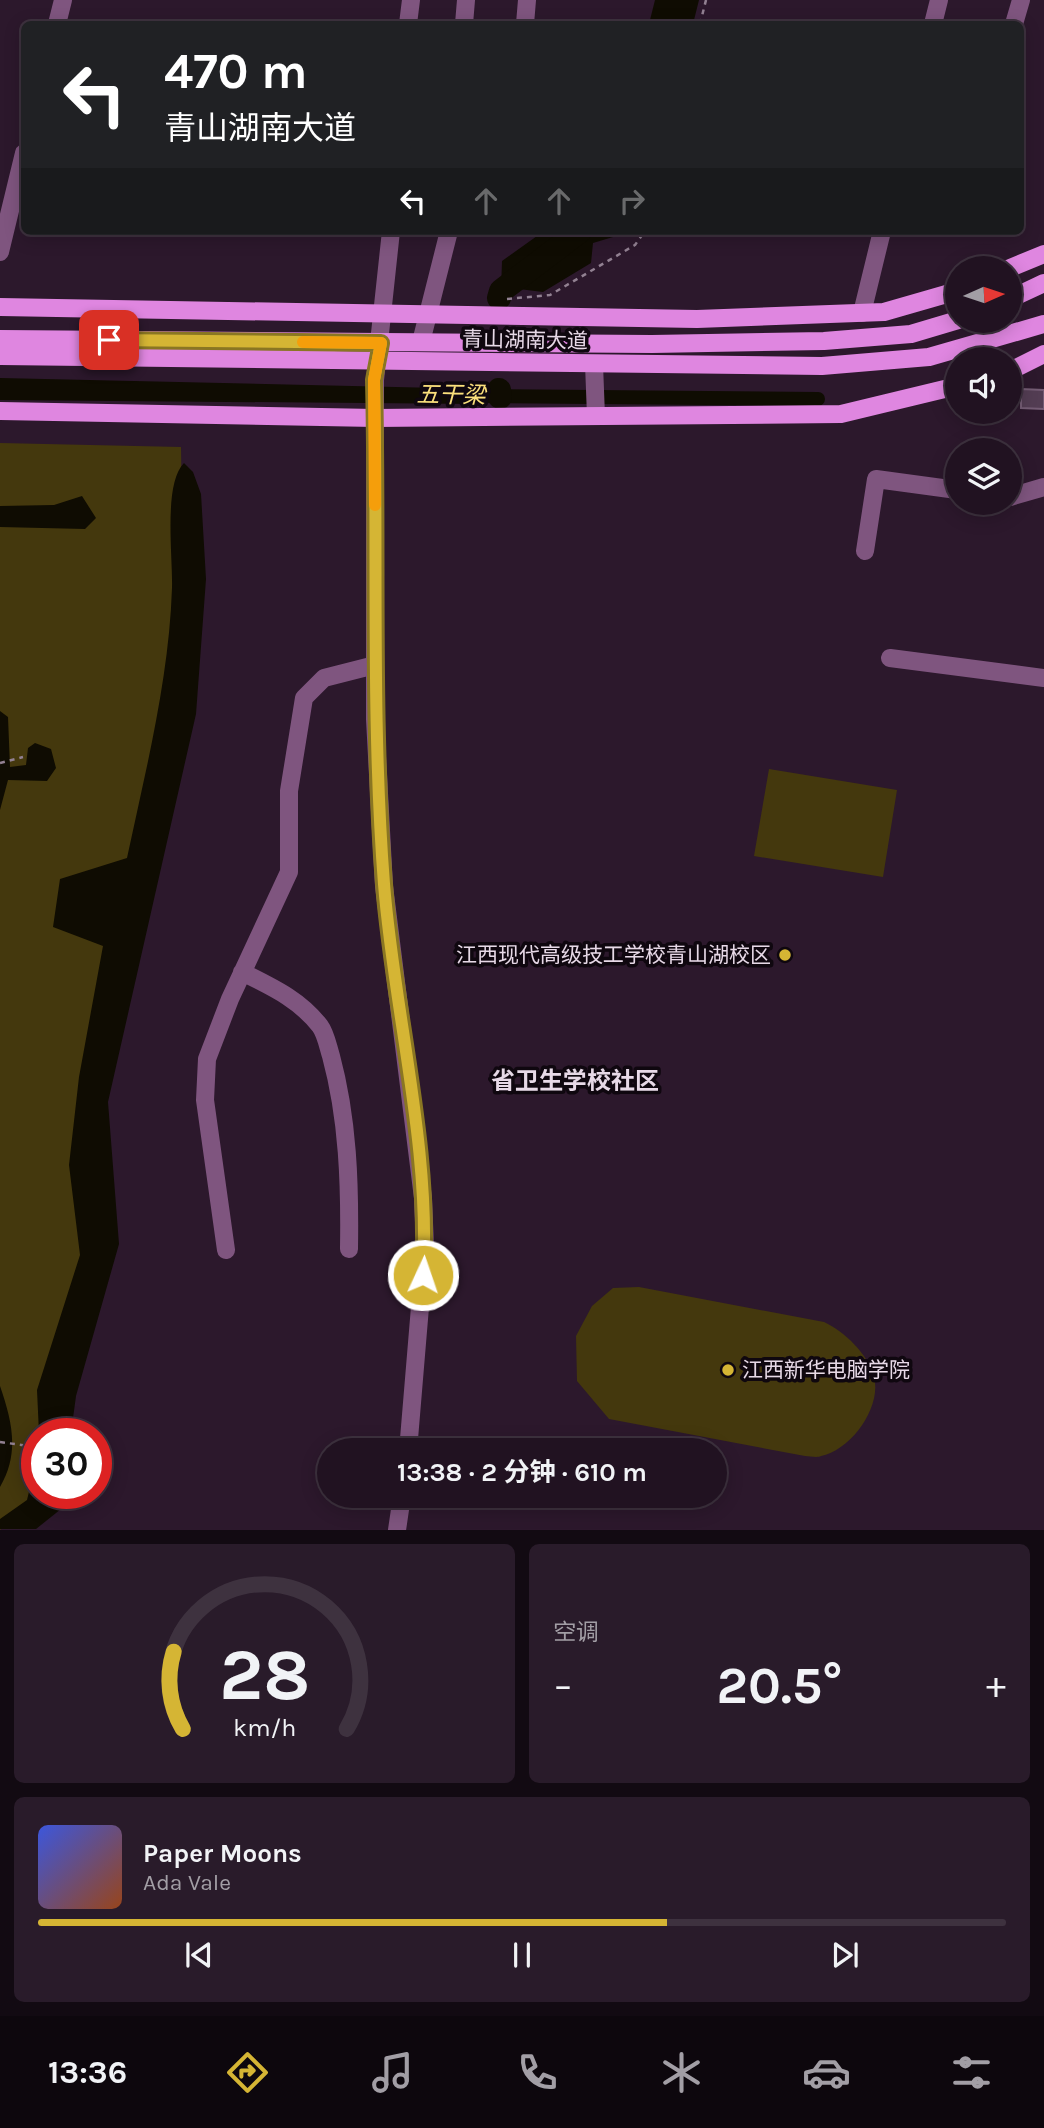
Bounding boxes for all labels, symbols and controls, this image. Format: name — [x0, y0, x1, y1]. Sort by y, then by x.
text: 470 m — [164, 43, 307, 100]
icon: left — [49, 49, 140, 140]
text: 青山湖南大道 — [164, 110, 356, 147]
icon: left — [394, 182, 432, 220]
icon: ahead — [467, 182, 505, 220]
icon: ahead — [540, 182, 578, 220]
icon: right — [613, 182, 651, 220]
north arrow — [945, 256, 1022, 332]
map controls — [945, 256, 1022, 515]
pin — [79, 310, 139, 370]
icon: arrive — [90, 321, 128, 359]
street label: 青山湖南大道 — [462, 327, 588, 353]
button: sound — [945, 347, 1022, 424]
water label: 五干梁 — [416, 381, 488, 409]
button: layers — [945, 438, 1022, 515]
place label: 江西现代高级技工学校青山湖校区 — [456, 943, 771, 967]
marker: 江西现代高级技工学校青山湖校区 — [777, 947, 793, 963]
district label: 省卫生学校社区 — [491, 1067, 659, 1095]
position arrow — [386, 1238, 460, 1312]
place label: 江西新华电脑学院 — [742, 1358, 910, 1382]
marker: 江西新华电脑学院 — [720, 1362, 736, 1378]
speed limit sign: 30 — [21, 1418, 112, 1509]
text: 13:38 · 2 分钟 · 610 m — [397, 1457, 647, 1488]
text: 空调 — [553, 1619, 599, 1646]
text: 28 — [219, 1633, 310, 1718]
text: 20.5° — [717, 1655, 843, 1716]
text: − — [553, 1663, 573, 1708]
text: + — [986, 1663, 1006, 1708]
text: km/h — [233, 1713, 296, 1742]
text: Paper Moons — [143, 1838, 302, 1869]
text: Ada Vale — [143, 1869, 231, 1896]
icon: previous — [180, 1936, 218, 1974]
icon: pause — [503, 1936, 541, 1974]
icon: next — [826, 1936, 864, 1974]
icon: directions — [223, 2048, 272, 2097]
icon: music — [368, 2048, 417, 2097]
icon: phone — [513, 2048, 562, 2097]
icon: climate — [657, 2048, 706, 2097]
icon: car — [802, 2048, 851, 2097]
icon: filters — [947, 2048, 996, 2097]
text: 13:36 — [48, 2054, 127, 2091]

